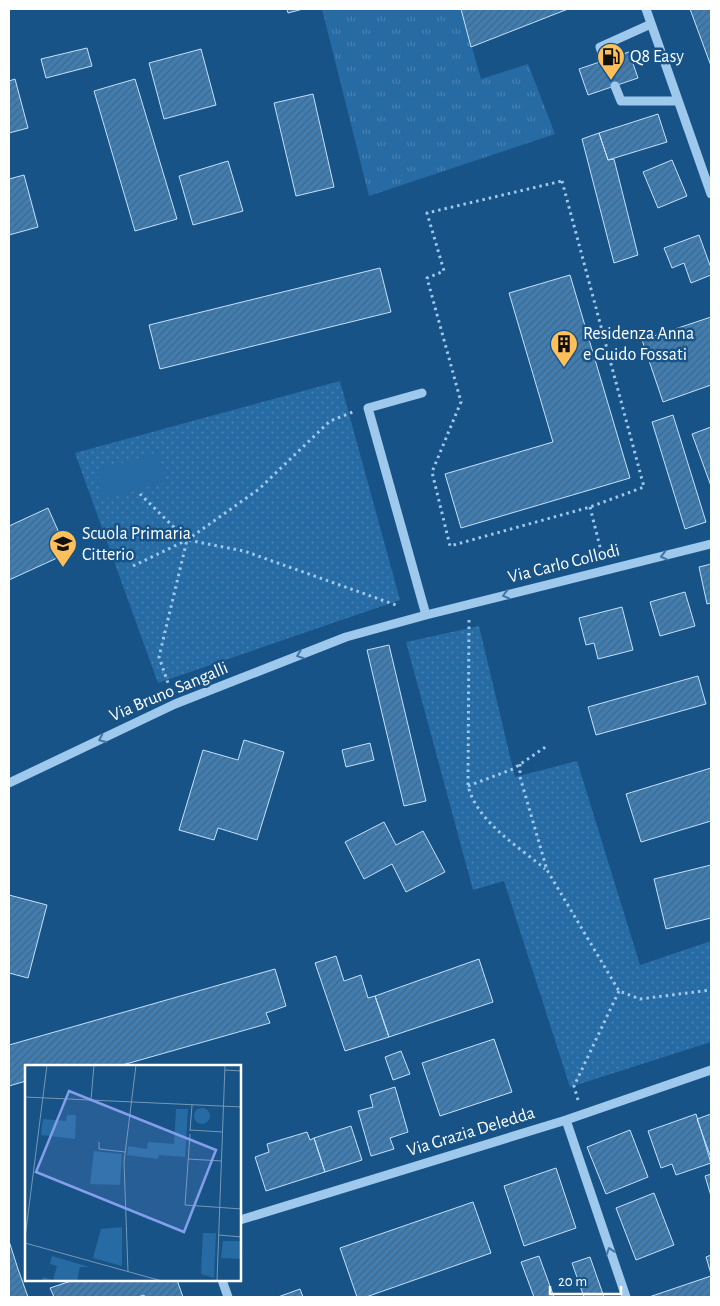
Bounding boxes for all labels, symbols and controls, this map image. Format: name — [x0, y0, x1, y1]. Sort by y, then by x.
fuel station icon: Q8 Easy — [596, 42, 626, 81]
place label: Q8 Easy — [630, 48, 684, 66]
place label: Residenza Anna e Guido Fossati — [583, 325, 694, 364]
building icon: Residenza Anna e Guido Fossati — [549, 329, 579, 368]
place label: Scuola Primaria Citterio — [82, 525, 191, 564]
school or university icon: Scuola Primaria Citterio — [48, 529, 78, 568]
street label: Via Carlo Collodi — [506, 541, 622, 587]
one-way arrow — [659, 550, 668, 561]
one-way arrow — [503, 590, 511, 600]
one-way arrow — [296, 649, 305, 659]
street label: Via Bruno Sangalli — [107, 659, 231, 725]
one-way arrow — [98, 732, 107, 743]
inset map — [25, 1065, 241, 1281]
street label: Via Grazia Deledda — [405, 1104, 537, 1160]
one-way arrow — [606, 1247, 616, 1256]
scale bar — [550, 1264, 621, 1296]
text: 20 m — [558, 1274, 587, 1289]

